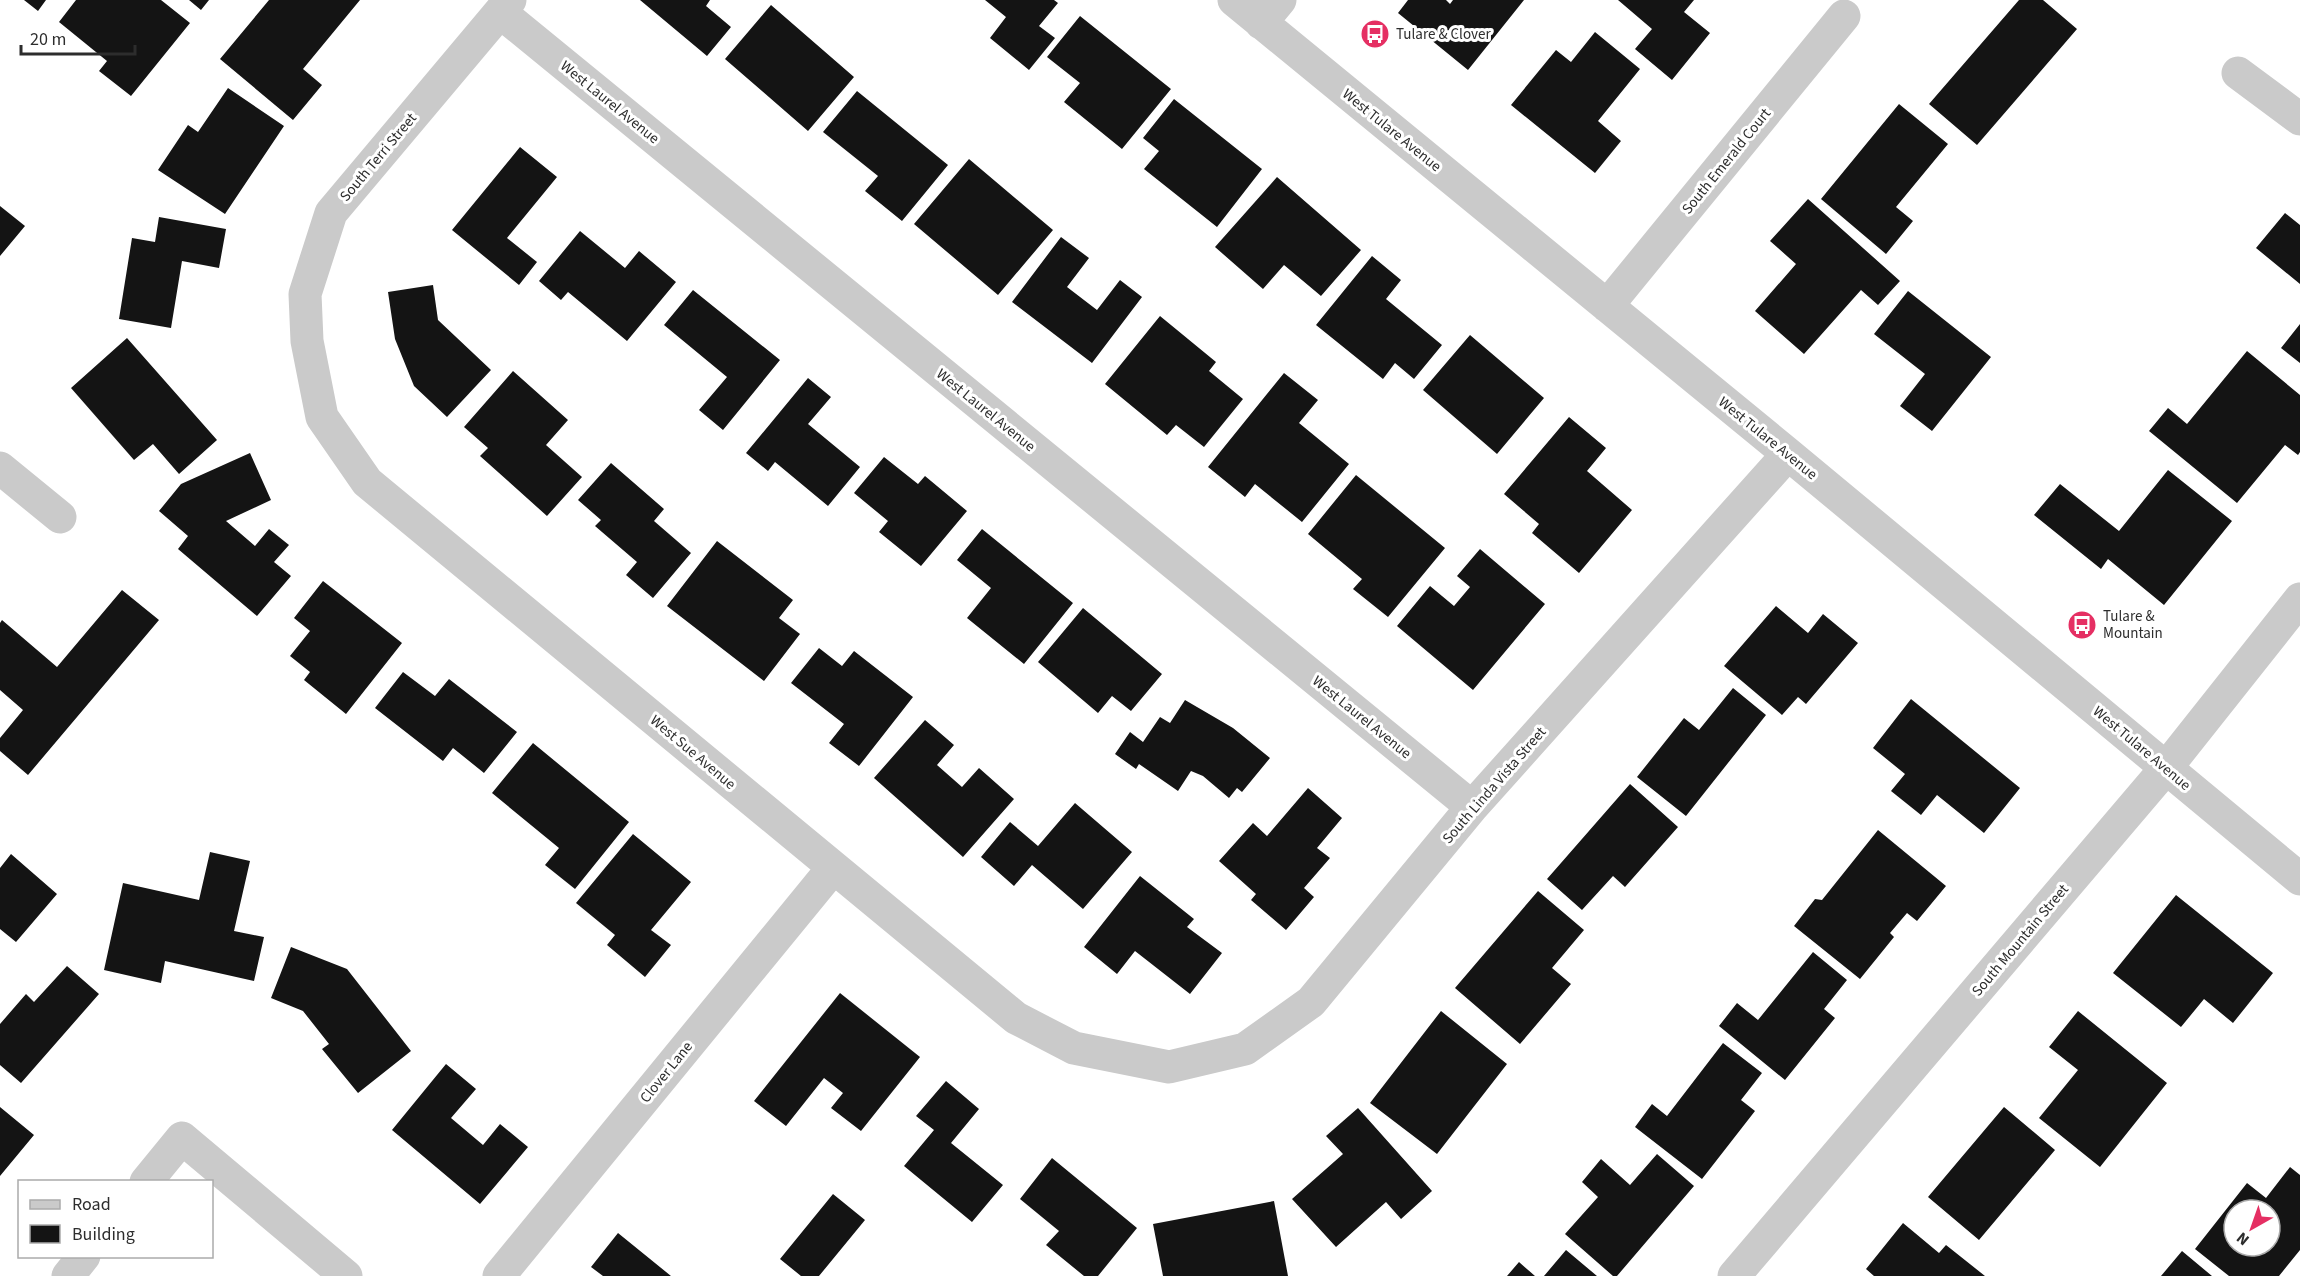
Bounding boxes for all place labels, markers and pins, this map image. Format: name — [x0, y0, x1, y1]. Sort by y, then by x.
bus stop icon: Tulare & Clover — [1359, 18, 1391, 50]
place label: Tulare & Clover — [1396, 24, 1491, 45]
place label: Tulare & Mountain — [2103, 606, 2163, 644]
bus stop icon: Tulare & Mountain — [2066, 609, 2098, 641]

